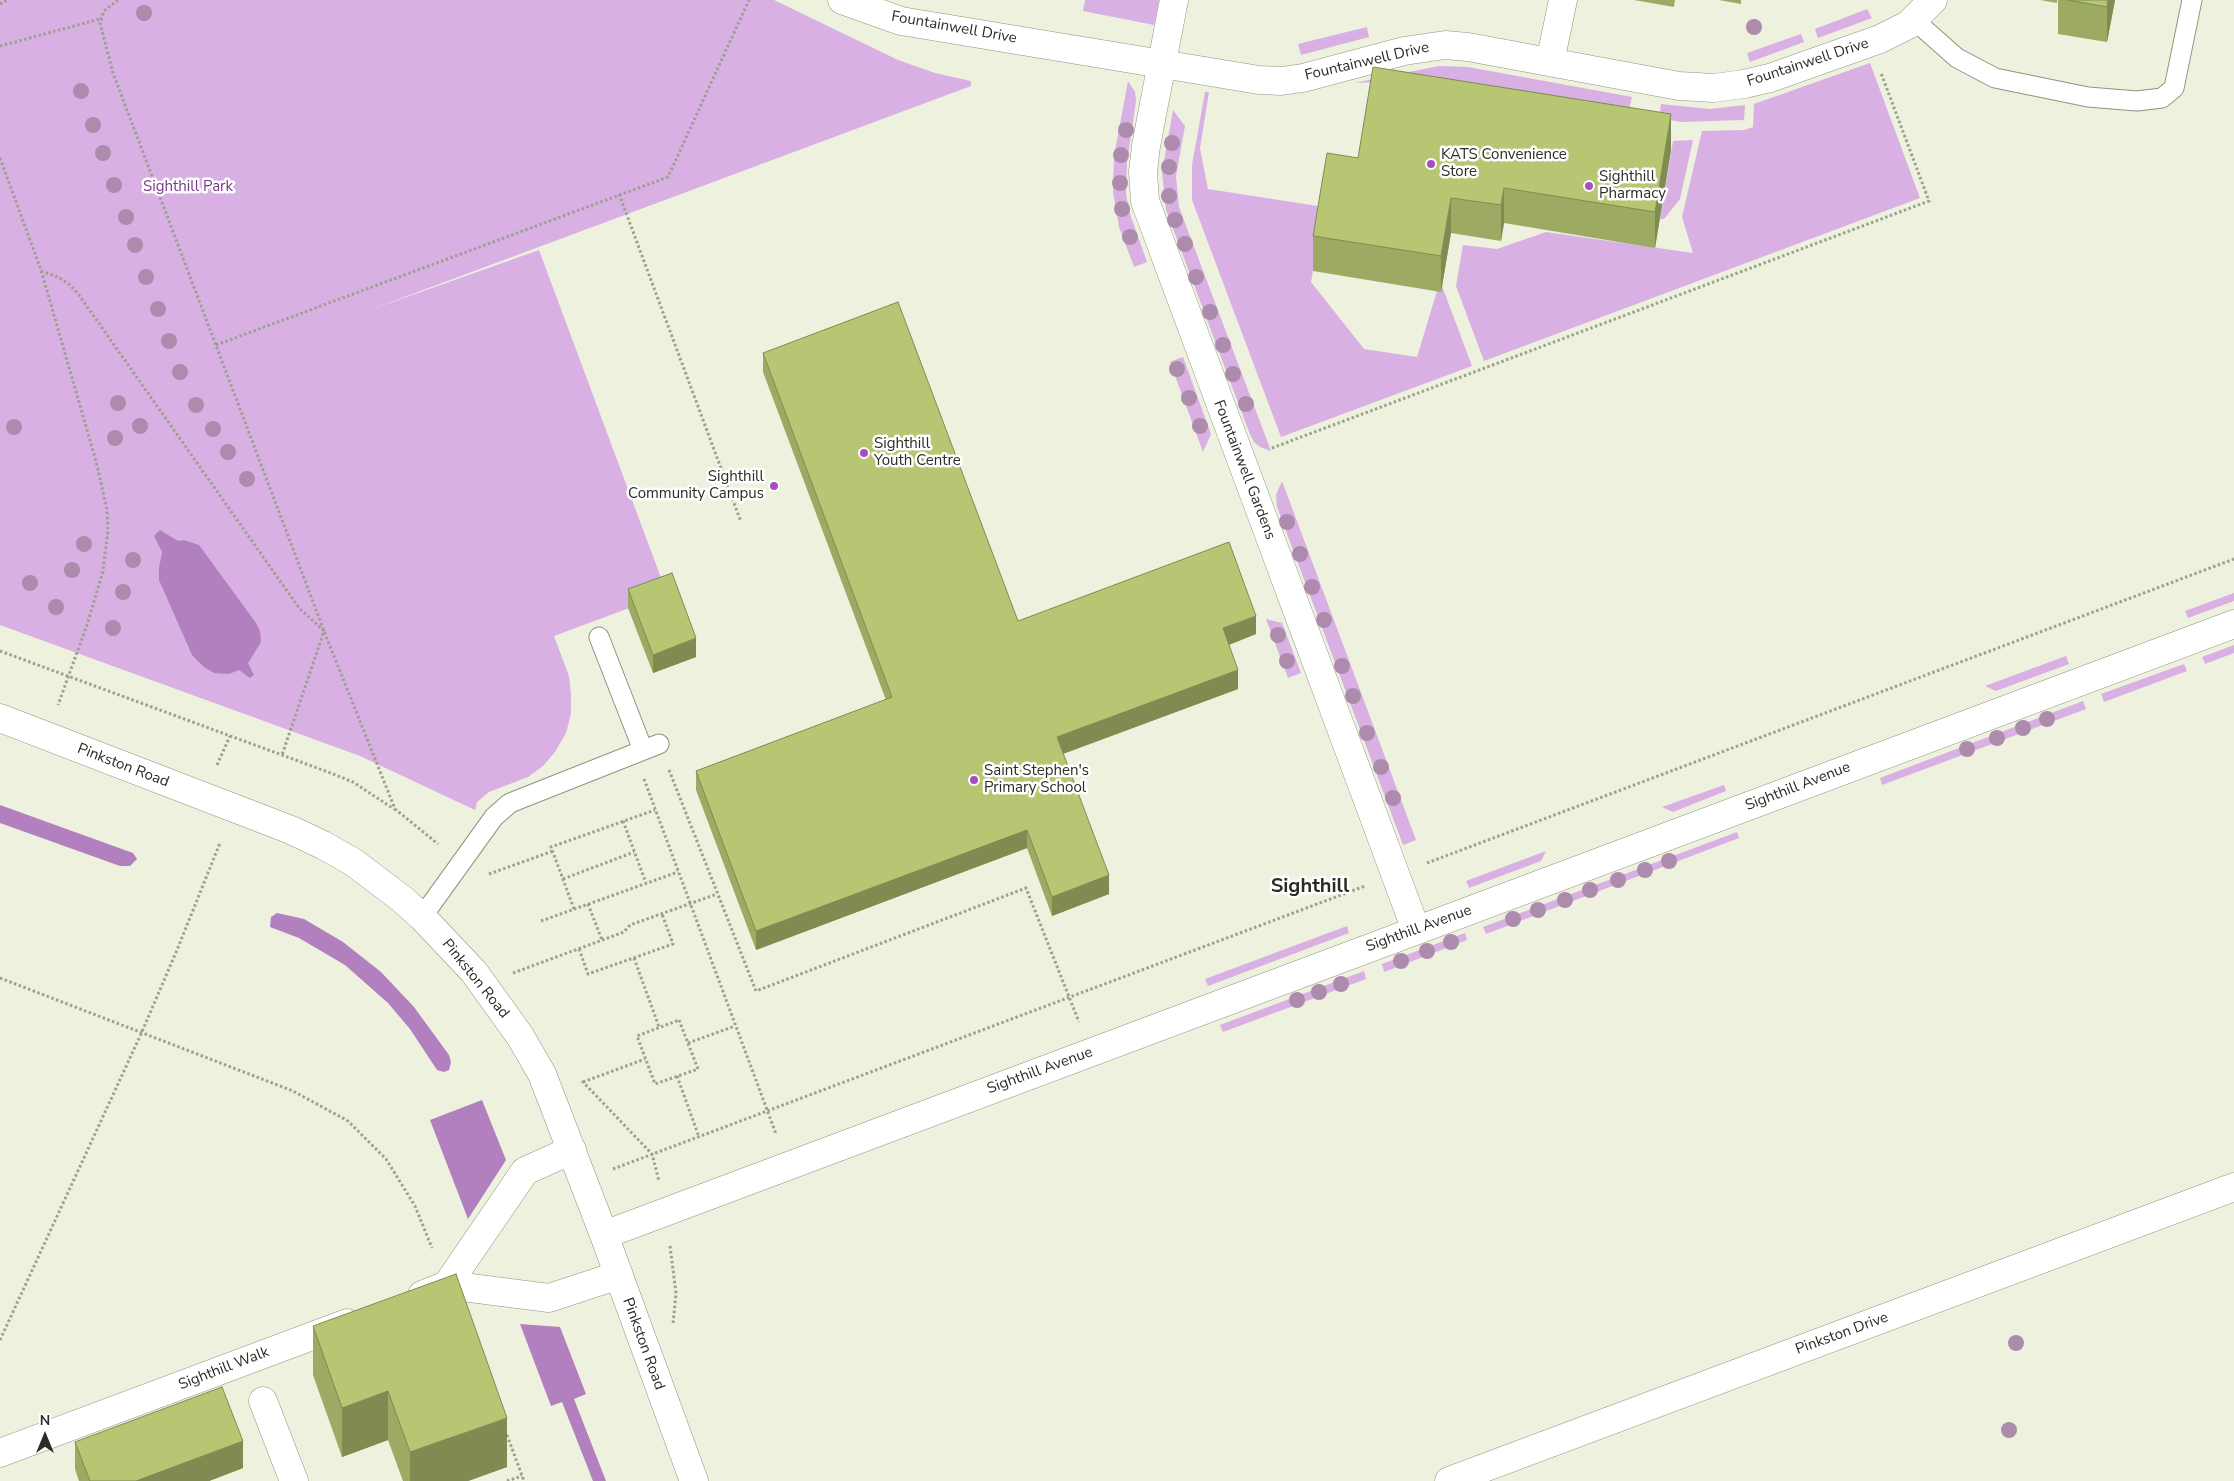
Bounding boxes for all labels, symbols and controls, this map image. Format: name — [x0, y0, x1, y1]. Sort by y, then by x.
street label: Fountainwell Drive — [890, 8, 1018, 48]
street label: Fountainwell Drive — [1745, 35, 1871, 91]
street label: Fountainwell Drive — [1303, 39, 1431, 85]
place label: KATS Convenience Store — [1441, 146, 1567, 181]
marker: KATS Convenience Store — [1425, 158, 1437, 170]
place label: Sighthill Pharmacy — [1599, 168, 1666, 203]
park label: Sighthill Park — [143, 178, 233, 196]
marker: Sighthill Pharmacy — [1583, 180, 1595, 192]
street label: Fountainwell Gardens — [1209, 398, 1279, 542]
place label: Sighthill Youth Centre — [874, 435, 961, 470]
marker: Sighthill Youth Centre — [858, 447, 870, 459]
place label: Sighthill Community Campus — [628, 468, 764, 503]
marker: Sighthill Community Campus — [768, 480, 780, 492]
street label: Pinkston Road — [75, 740, 171, 792]
street label: Sighthill Avenue — [1743, 759, 1853, 815]
place label: Saint Stephen's Primary School — [984, 762, 1089, 797]
marker: Saint Stephen's Primary School — [968, 774, 980, 786]
district label: Sighthill — [1271, 875, 1349, 899]
street label: Sighthill Avenue — [1364, 902, 1474, 956]
street label: Pinkston Road — [438, 936, 512, 1022]
street label: Sighthill Avenue — [985, 1044, 1095, 1098]
street label: Pinkston Road — [618, 1295, 668, 1393]
street label: Pinkston Drive — [1793, 1309, 1891, 1359]
street label: Sighthill Walk — [176, 1343, 272, 1395]
north arrow — [20, 1411, 70, 1461]
text: N — [40, 1411, 50, 1430]

